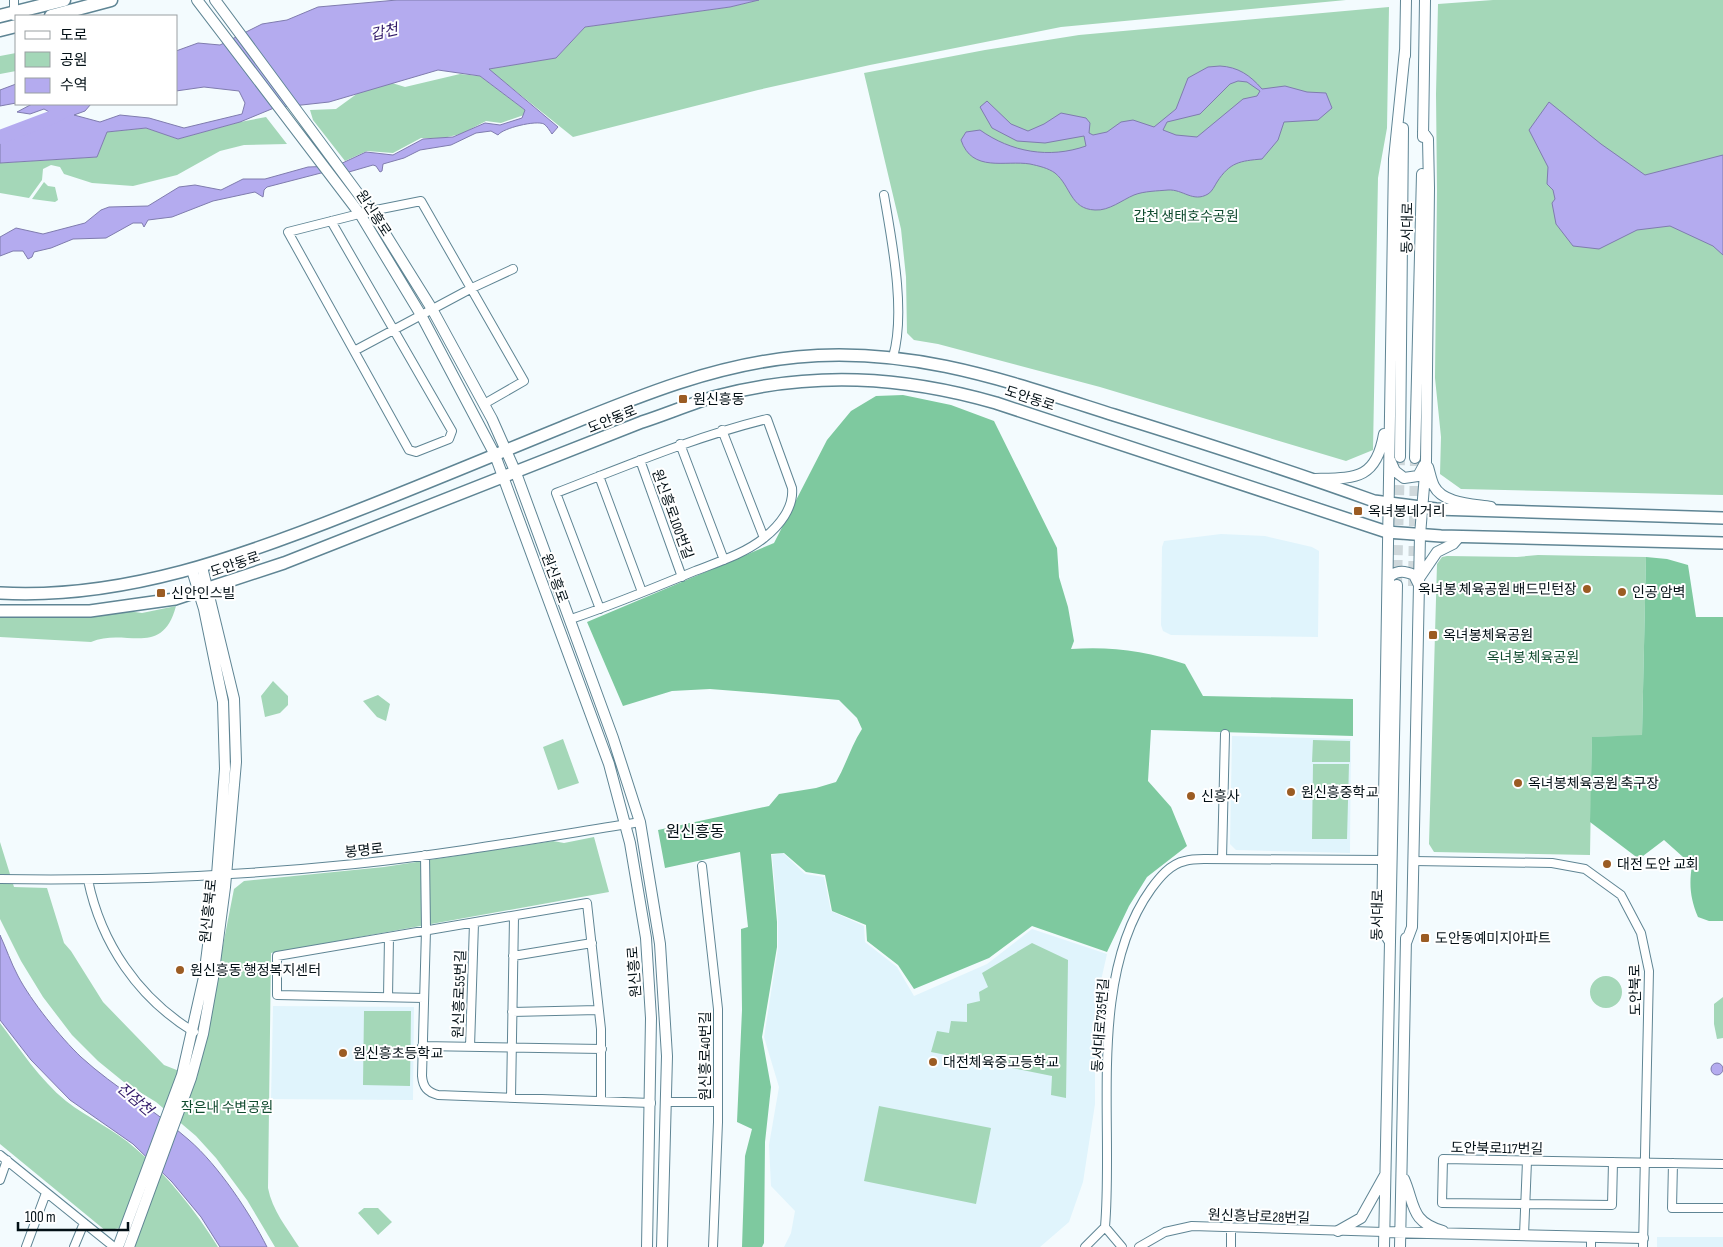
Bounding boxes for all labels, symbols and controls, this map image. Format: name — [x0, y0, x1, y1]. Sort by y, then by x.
legend — [15, 15, 178, 105]
water label: 갑천 — [369, 20, 402, 45]
text: 도로 — [60, 26, 88, 45]
text: 공원 — [60, 51, 88, 70]
text: 수역 — [60, 76, 88, 95]
street label: 원신흥로 — [352, 187, 395, 240]
street label: 동서대로 — [1399, 202, 1416, 254]
park label: 갑천 생태호수공원 — [1133, 208, 1239, 225]
street label: 도안동로 — [1003, 382, 1057, 415]
place label: 원신흥동 — [693, 391, 745, 408]
marker: 원신흥동 — [677, 393, 689, 405]
street label: 도안동로 — [585, 402, 639, 437]
street label: 원신흥로100번길 — [648, 467, 697, 562]
place label: 옥녀봉네거리 — [1368, 503, 1445, 520]
marker: 옥녀봉네거리 — [1352, 505, 1364, 517]
street label: 도안동로 — [208, 548, 262, 581]
street label: 원신흥로 — [538, 551, 571, 605]
place label: 옥녀봉 체육공원 배드민턴장 — [1418, 581, 1577, 598]
marker: 옥녀봉 체육공원 배드민턴장 — [1581, 583, 1593, 595]
place label: 인공 암벽 — [1632, 584, 1686, 601]
place label: 신안인스빌 — [171, 585, 235, 602]
marker: 인공 암벽 — [1616, 586, 1628, 598]
marker: 신안인스빌 — [155, 587, 167, 599]
place label: 옥녀봉체육공원 — [1443, 627, 1533, 644]
marker: 옥녀봉체육공원 — [1427, 629, 1439, 641]
park label: 옥녀봉 체육공원 — [1487, 649, 1579, 666]
place label: 옥녀봉체육공원 축구장 — [1528, 775, 1659, 792]
marker: 옥녀봉체육공원 축구장 — [1512, 777, 1524, 789]
place label: 원신흥중학교 — [1301, 784, 1378, 801]
marker: 원신흥중학교 — [1285, 786, 1297, 798]
place label: 신흥사 — [1201, 788, 1240, 805]
marker: 신흥사 — [1185, 790, 1197, 802]
district label: 원신흥동 — [666, 823, 725, 842]
street label: 봉명로 — [344, 840, 384, 861]
place label: 대전 도안 교회 — [1617, 856, 1699, 873]
marker: 대전 도안 교회 — [1601, 858, 1613, 870]
street label: 원신흥북로 — [197, 878, 220, 944]
street label: 동서대로 — [1369, 889, 1386, 941]
place label: 도안동예미지아파트 — [1435, 930, 1551, 947]
marker: 도안동예미지아파트 — [1419, 932, 1431, 944]
street label: 원신흥로 — [624, 946, 645, 998]
street label: 원신흥로55번길 — [449, 949, 470, 1039]
place label: 원신흥동 행정복지센터 — [190, 962, 321, 979]
marker: 원신흥동 행정복지센터 — [174, 964, 186, 976]
street label: 도안북로 — [1627, 964, 1644, 1016]
street label: 동서대로735번길 — [1089, 977, 1112, 1073]
street label: 원신흥로40번길 — [697, 1011, 714, 1101]
place label: 원신흥초등학교 — [353, 1045, 443, 1062]
marker: 원신흥초등학교 — [337, 1047, 349, 1059]
place label: 대전체육중고등학교 — [943, 1054, 1059, 1071]
marker: 대전체육중고등학교 — [927, 1056, 939, 1068]
water label: 진잠천 — [113, 1079, 158, 1121]
park label: 작은내 수변공원 — [181, 1099, 273, 1116]
street label: 도안북로117번길 — [1451, 1139, 1543, 1158]
scale bar — [18, 1200, 128, 1232]
street label: 원신흥남로28번길 — [1208, 1206, 1310, 1227]
text: 100 m — [25, 1208, 56, 1227]

